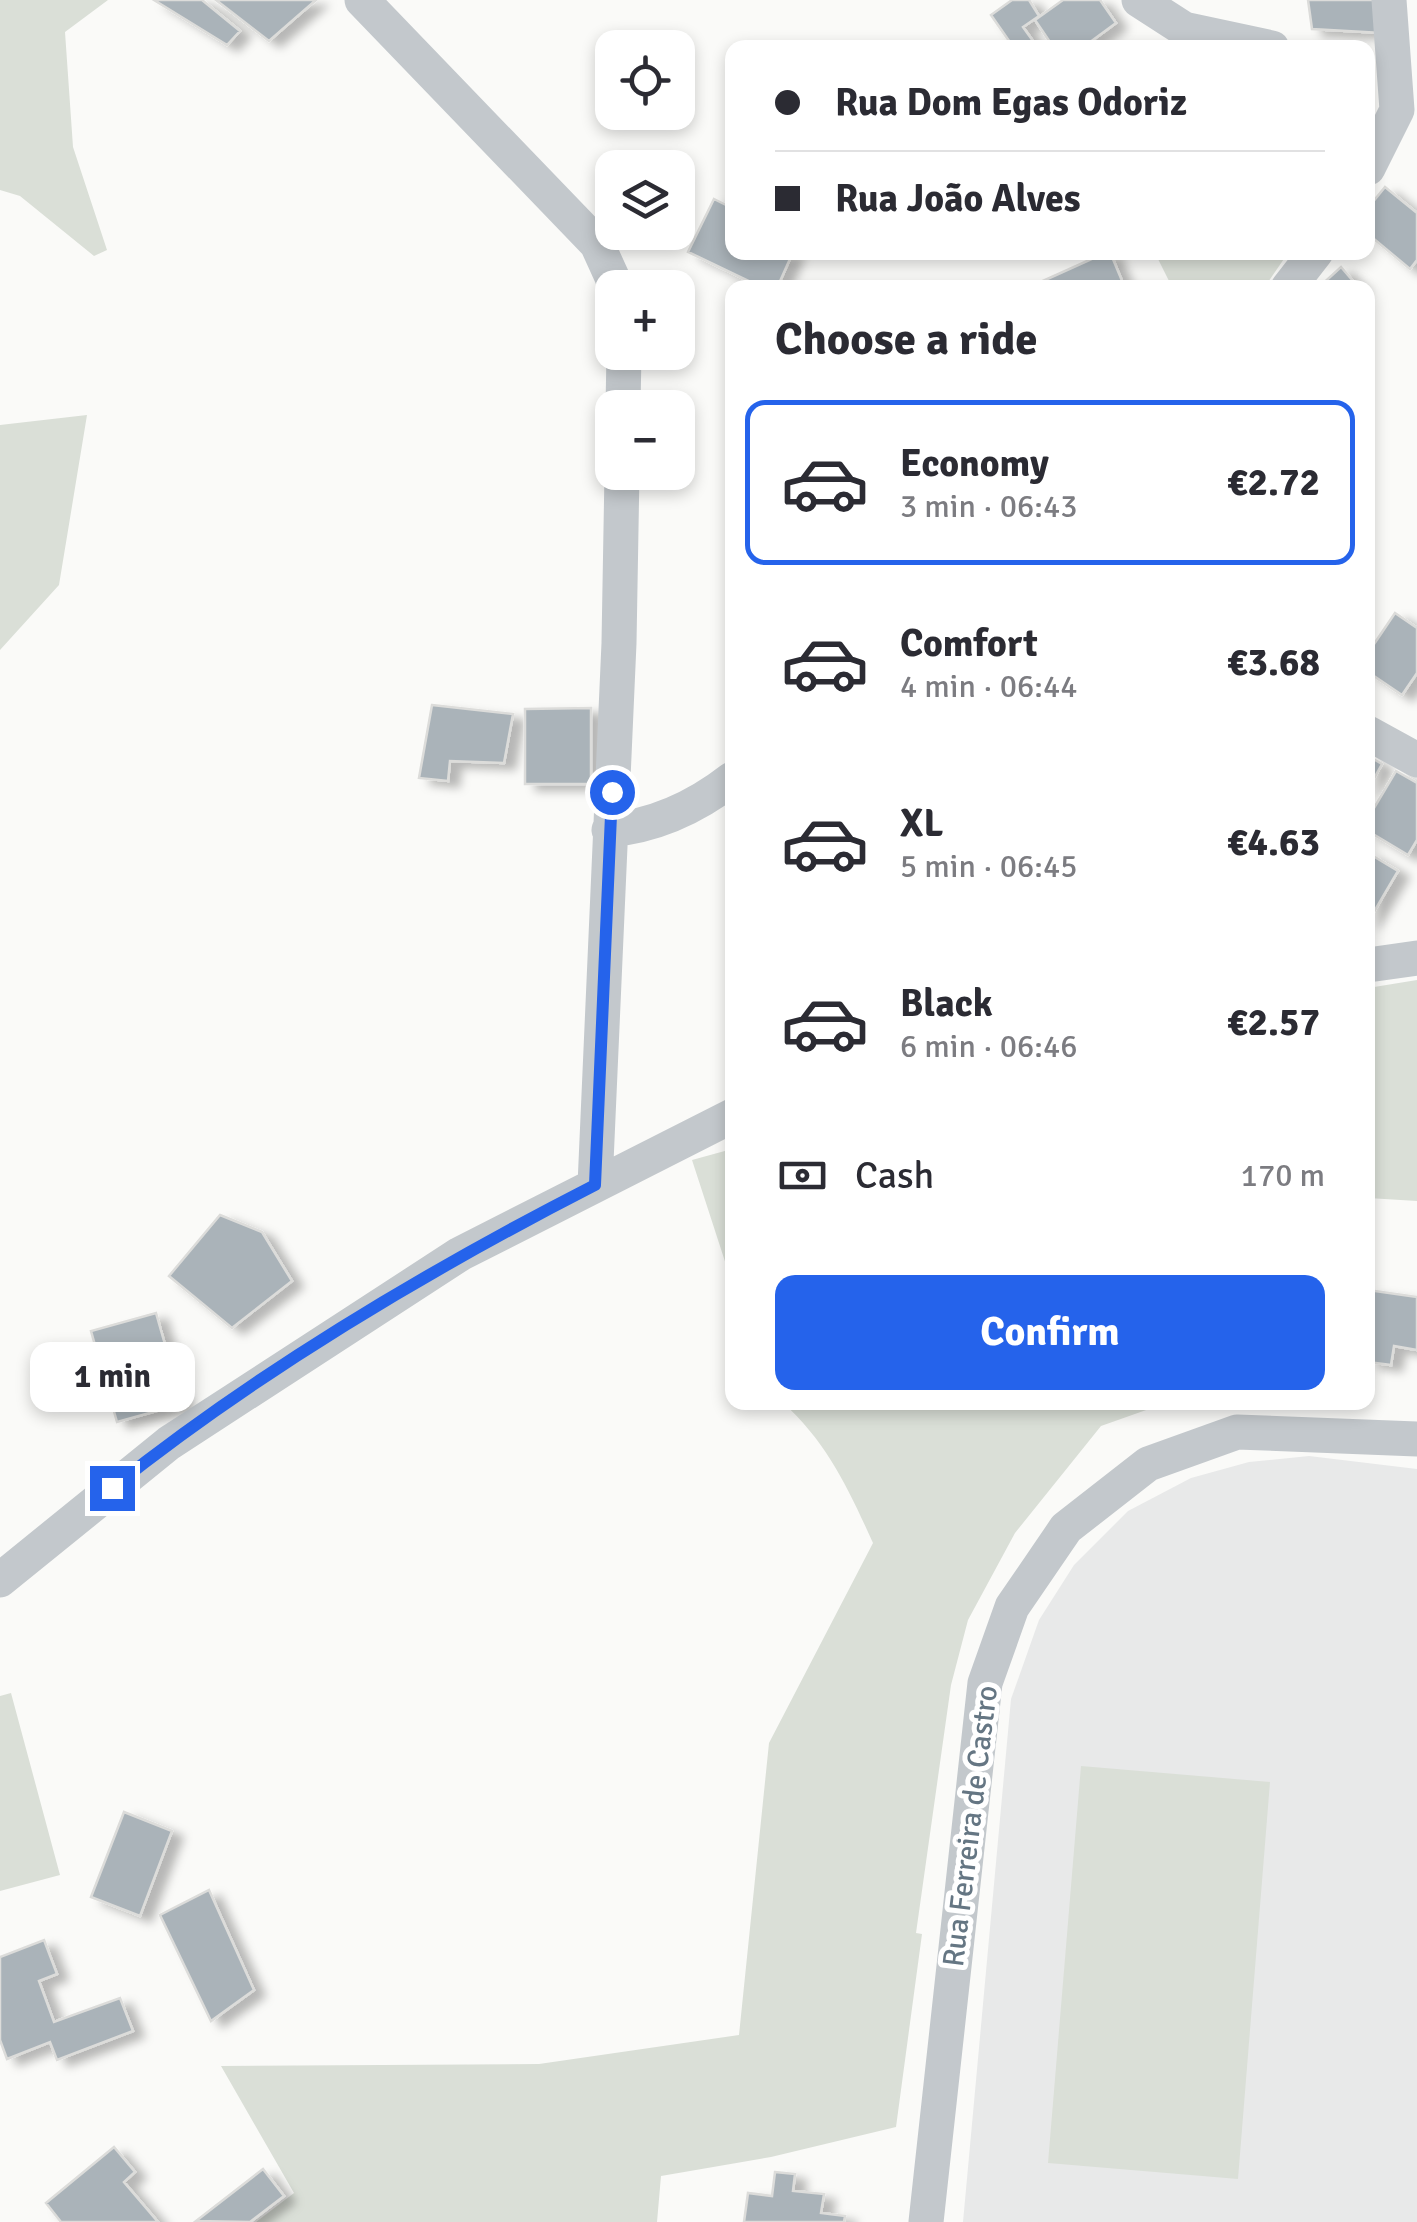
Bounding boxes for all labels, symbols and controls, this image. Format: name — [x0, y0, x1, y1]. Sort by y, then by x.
map controls — [595, 30, 695, 490]
button: locate — [595, 30, 695, 130]
text: Rua Dom Egas Odoriz — [835, 79, 1187, 126]
button: layers — [595, 150, 695, 250]
text: Rua João Alves — [835, 175, 1081, 222]
button: + — [595, 270, 695, 370]
text: Choose a ride — [775, 312, 1038, 367]
button: − — [595, 390, 695, 490]
icon: car — [780, 438, 870, 528]
text: Economy — [900, 440, 1049, 487]
text: €2.72 — [1227, 459, 1320, 506]
text: 3 min · 06:43 — [900, 487, 1078, 526]
icon: car — [780, 618, 870, 708]
text: Comfort — [900, 620, 1038, 667]
text: €3.68 — [1227, 639, 1320, 686]
text: 4 min · 06:44 — [900, 667, 1078, 706]
route start — [590, 770, 635, 815]
icon: car — [780, 798, 870, 888]
text: XL — [900, 800, 943, 847]
text: €4.63 — [1227, 819, 1320, 866]
text: 5 min · 06:45 — [900, 847, 1078, 886]
icon: car — [780, 978, 870, 1068]
text: Black — [900, 980, 993, 1027]
text: €2.57 — [1227, 999, 1320, 1046]
text: 6 min · 06:46 — [900, 1027, 1078, 1066]
icon: cash — [775, 1148, 830, 1203]
text: Cash — [855, 1152, 934, 1199]
text: 170 m — [1241, 1156, 1325, 1195]
button: Confirm — [775, 1275, 1325, 1390]
callout: 1 min — [29, 1343, 194, 1413]
text: 1 min — [74, 1357, 151, 1396]
route end — [90, 1466, 135, 1511]
street label: Rua Ferreira de Castro — [935, 1683, 1006, 1969]

